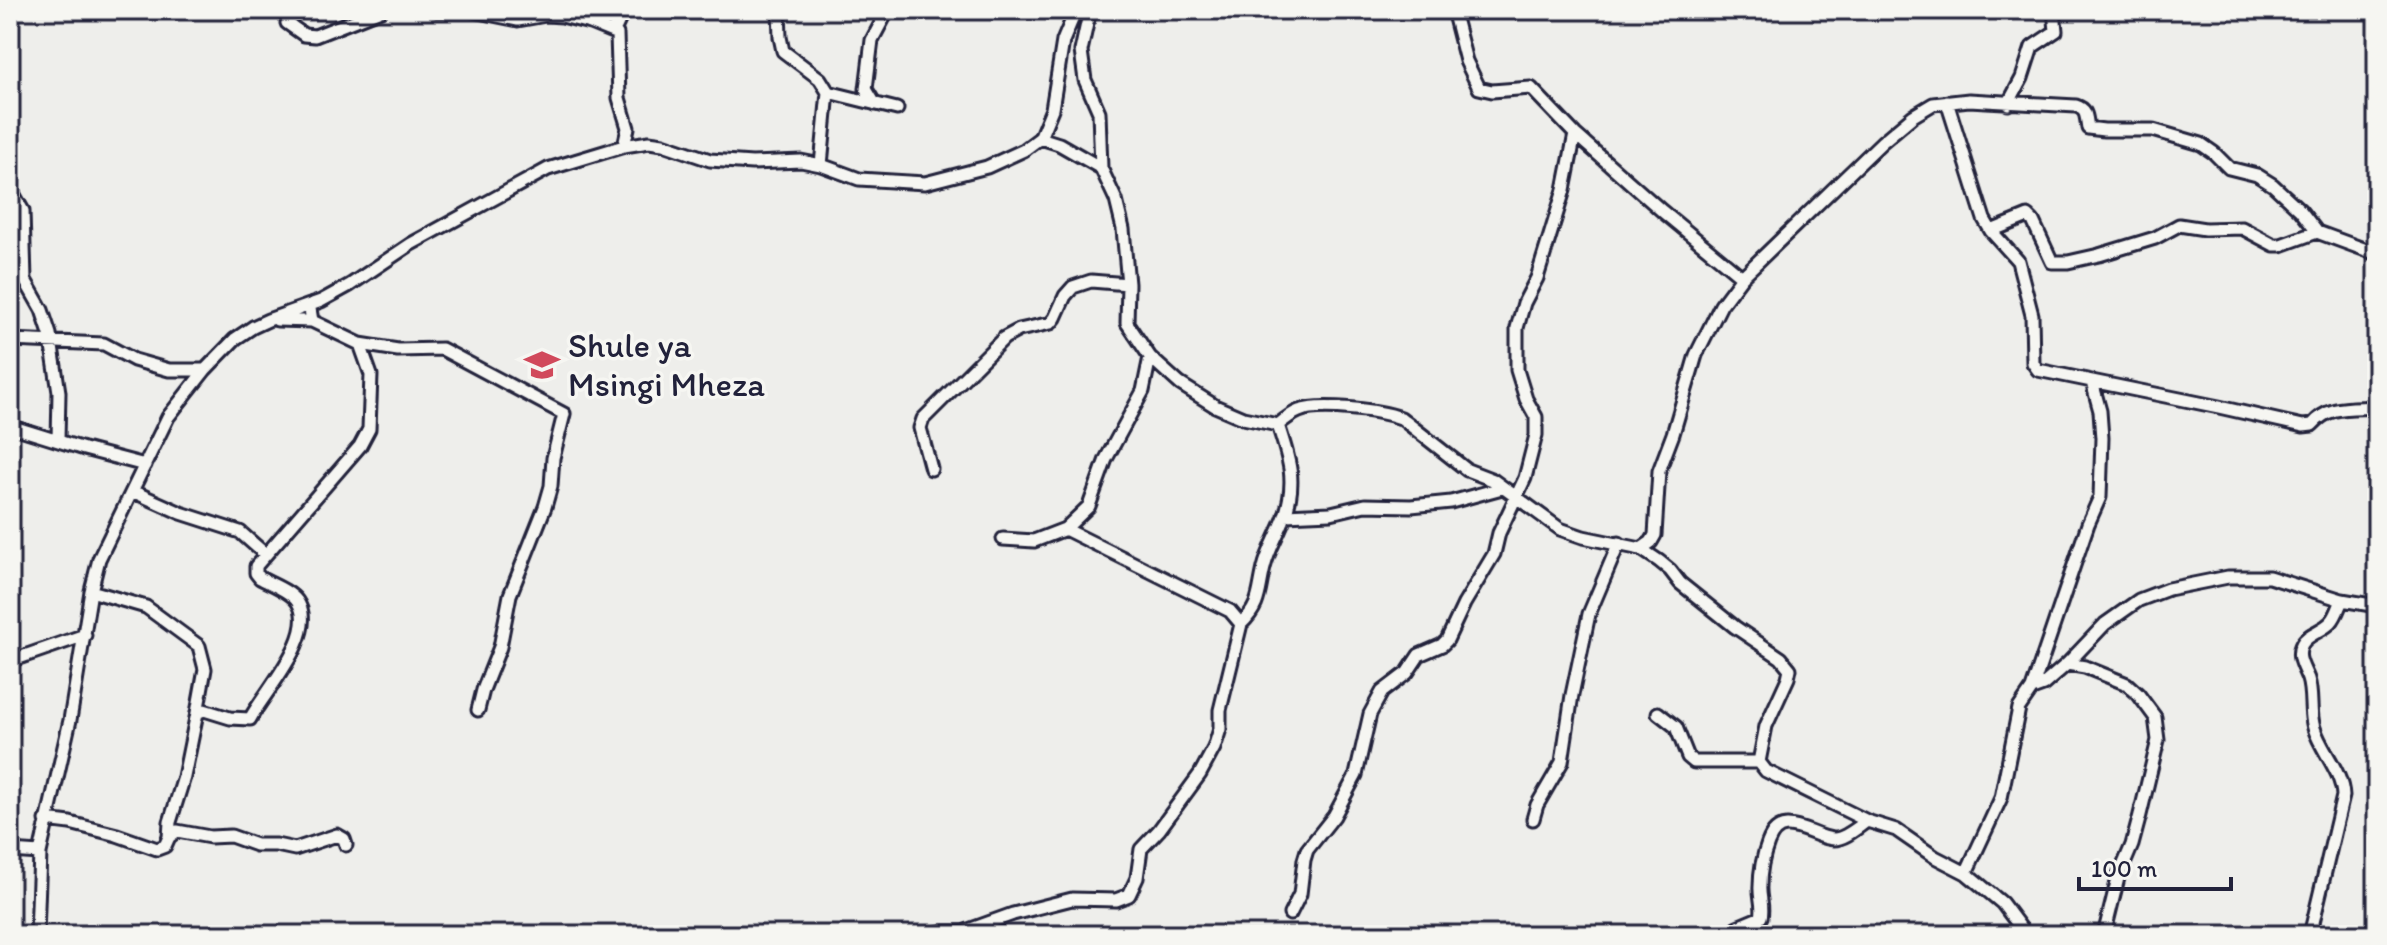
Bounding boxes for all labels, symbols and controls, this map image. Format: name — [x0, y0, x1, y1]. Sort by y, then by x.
place label: Shule ya Msingi Mheza — [568, 325, 765, 405]
school or university icon: Shule ya Msingi Mheza — [523, 346, 561, 384]
scale bar — [2079, 841, 2231, 891]
text: 100 m — [2091, 854, 2157, 883]

